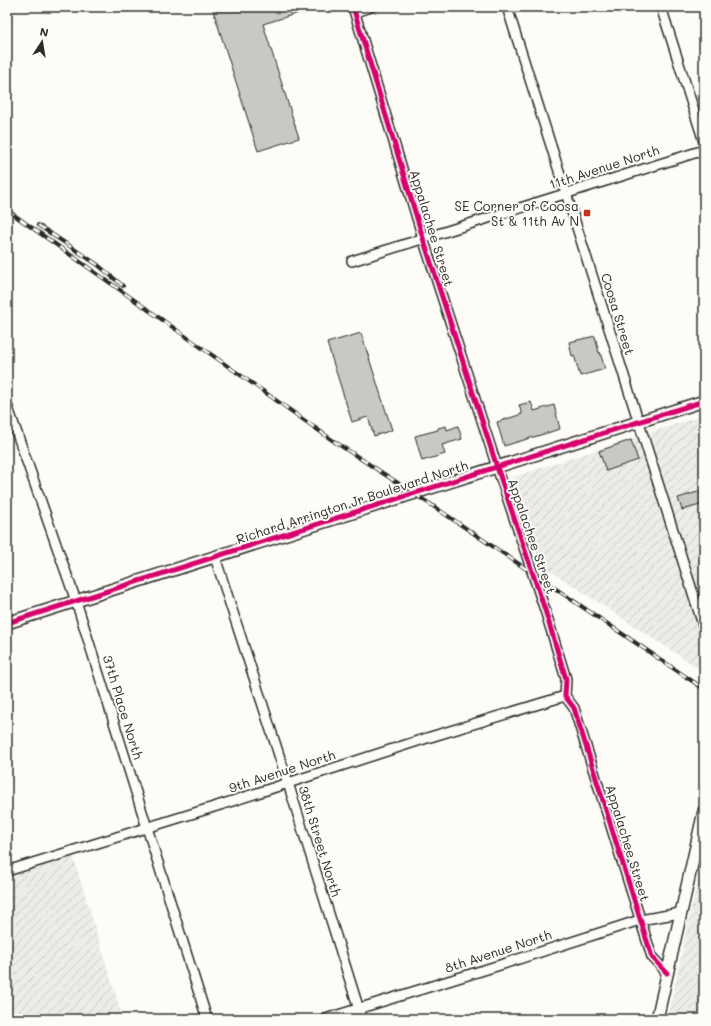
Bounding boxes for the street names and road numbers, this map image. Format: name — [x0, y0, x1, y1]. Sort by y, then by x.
street label: 11th Avenue North — [547, 141, 661, 192]
street label: Appalachee Street — [407, 167, 458, 289]
street label: Coosa Street — [598, 271, 639, 357]
street label: Richard Arrington Jr Boulevard North — [234, 456, 470, 547]
street label: Appalachee Street — [505, 476, 560, 596]
street label: 37th Place North — [100, 653, 147, 761]
street label: 9th Avenue North — [226, 745, 337, 796]
street label: Appalachee Street — [603, 782, 654, 904]
street label: 38th Street North — [296, 783, 345, 898]
street label: 8th Avenue North — [442, 925, 553, 976]

